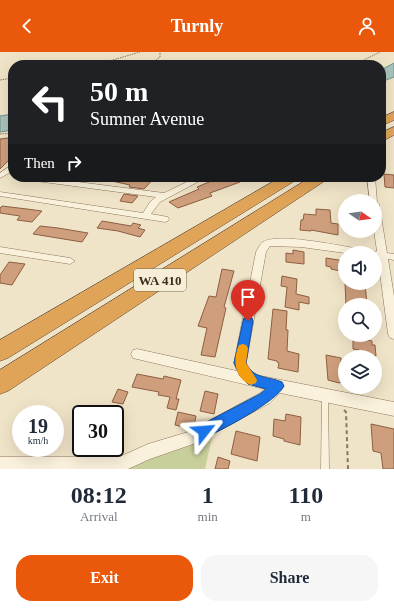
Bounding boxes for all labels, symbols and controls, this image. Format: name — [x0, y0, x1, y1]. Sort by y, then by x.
icon: back — [16, 15, 38, 37]
icon: person — [356, 15, 378, 37]
text: Turnly — [171, 16, 223, 36]
icon: left — [24, 76, 76, 128]
text: 50 m — [90, 76, 148, 107]
text: Sumner Avenue — [90, 109, 204, 129]
icon: right — [63, 152, 85, 174]
text: Then — [24, 155, 55, 171]
north arrow — [338, 194, 382, 238]
map controls — [338, 194, 382, 394]
button: sound — [338, 246, 382, 290]
road number: WA 410 — [134, 269, 186, 291]
pin — [231, 280, 265, 321]
icon: arrive — [237, 286, 259, 308]
button: search — [338, 298, 382, 342]
button: layers — [338, 350, 382, 394]
speed limit sign: 30 — [72, 405, 124, 457]
position arrow — [183, 410, 225, 452]
text: 19 — [28, 415, 48, 437]
text: km/h — [28, 435, 48, 446]
text: 08:12 — [71, 482, 127, 508]
text: 1 — [202, 482, 214, 508]
text: 110 — [289, 482, 323, 508]
text: Arrival — [80, 509, 118, 524]
text: min — [198, 509, 218, 524]
text: m — [301, 509, 311, 524]
button: Exit — [16, 555, 193, 601]
button: Share — [201, 555, 378, 601]

